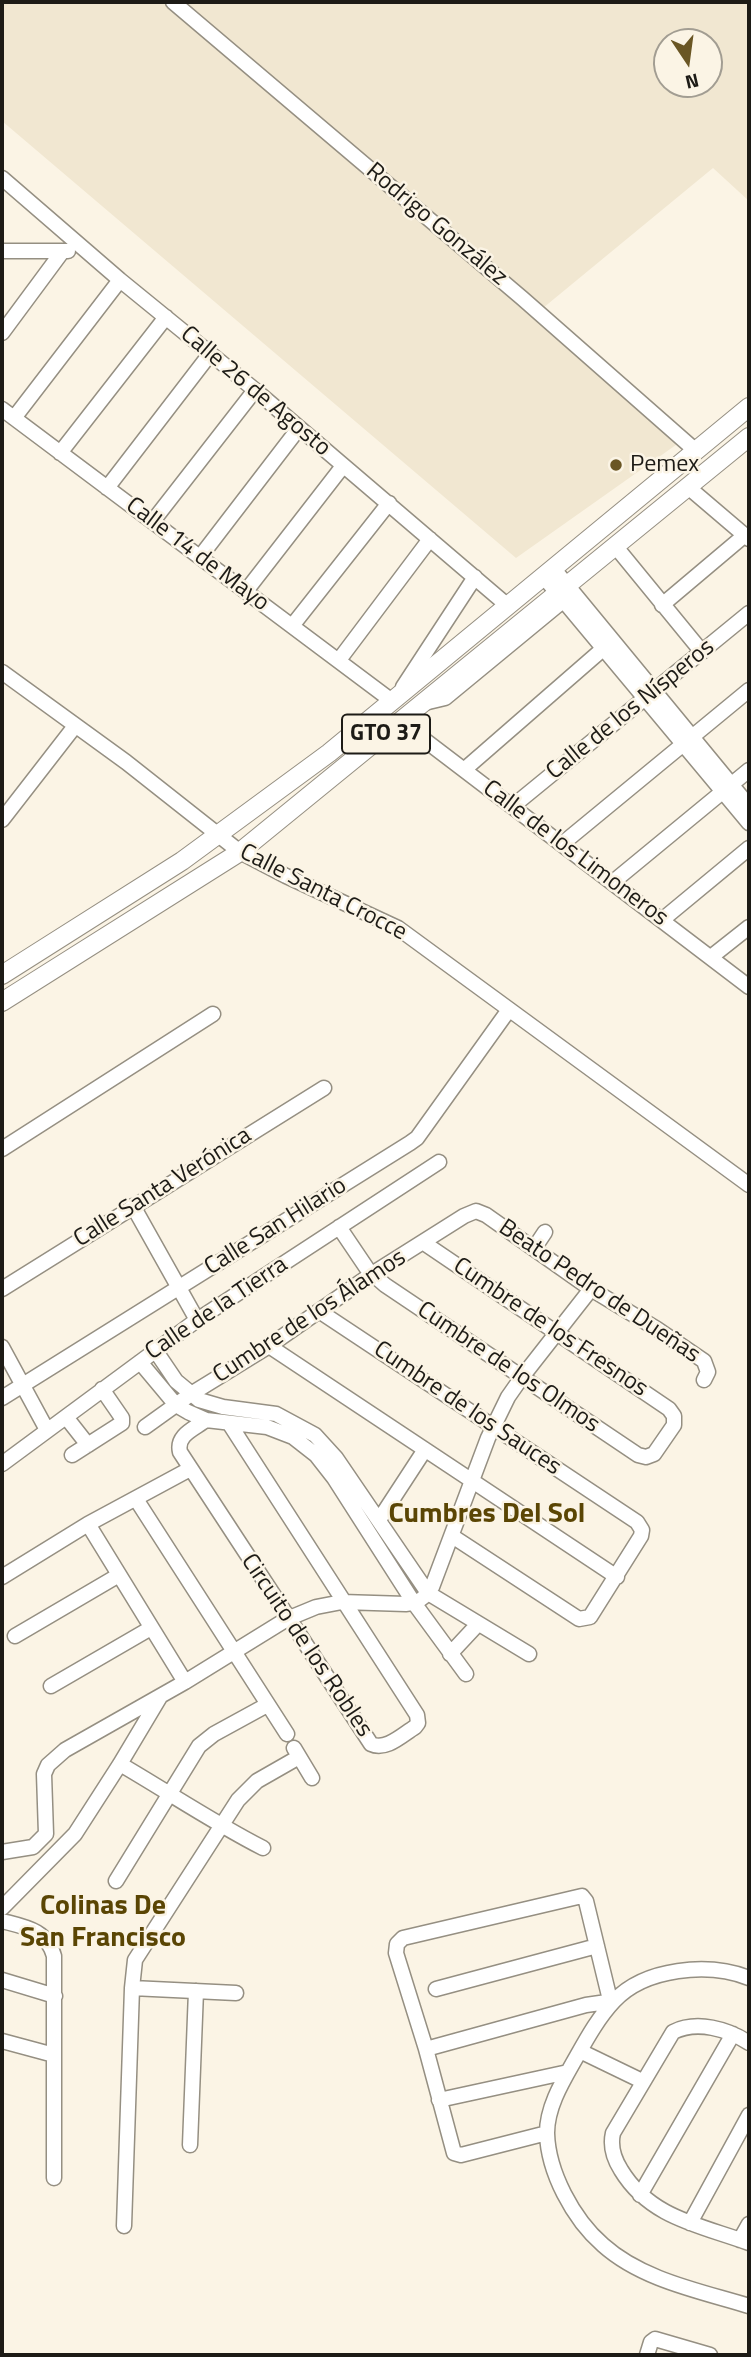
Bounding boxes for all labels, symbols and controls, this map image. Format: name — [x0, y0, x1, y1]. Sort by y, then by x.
north arrow — [653, 28, 723, 98]
text: N — [683, 66, 702, 98]
street label: Rodrigo González — [359, 158, 513, 292]
street label: Calle 26 de Agosto — [174, 321, 336, 463]
place label: Pemex — [630, 451, 699, 479]
marker: Pemex — [608, 457, 624, 473]
street label: Calle 14 de Mayo — [120, 492, 274, 618]
street label: Calle de los Nísperos — [541, 633, 721, 787]
road number: GTO 37 — [342, 714, 430, 754]
street label: Calle de los Limoneros — [477, 775, 673, 933]
street label: Calle Santa Crocce — [235, 838, 411, 948]
street label: Calle Santa Verónica — [69, 1122, 257, 1254]
street label: Calle San Hilario — [200, 1172, 352, 1282]
street label: Beato Pedro de Dueñas — [493, 1214, 705, 1370]
street label: Cumbre de los Álamos — [208, 1244, 412, 1390]
street label: Calle de la Tierra — [140, 1251, 294, 1367]
street label: Cumbre de los Fresnos — [447, 1252, 653, 1404]
street label: Cumbre de los Olmos — [411, 1296, 605, 1440]
street label: Cumbre de los Sauces — [368, 1336, 566, 1482]
district label: Cumbres Del Sol — [389, 1498, 585, 1532]
street label: Circuito de los Robles — [234, 1549, 378, 1743]
district label: Colinas De San Francisco — [20, 1890, 186, 1956]

